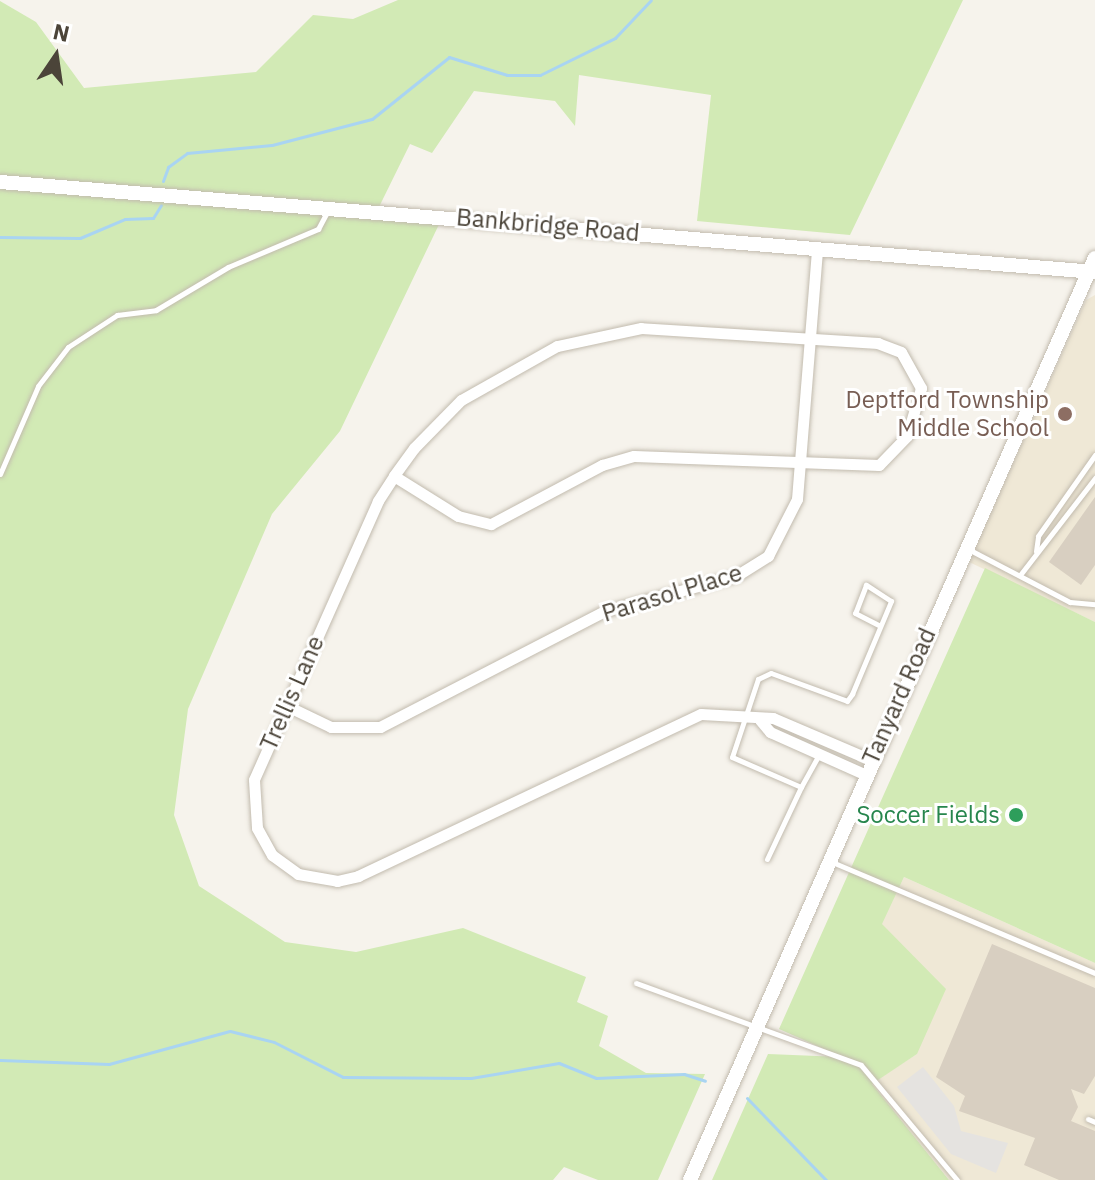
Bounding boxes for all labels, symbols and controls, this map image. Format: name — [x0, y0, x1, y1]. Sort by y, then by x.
north arrow — [16, 16, 96, 96]
text: N — [50, 16, 73, 48]
street label: Bankbridge Road — [455, 203, 641, 247]
place label: Deptford Township Middle School — [846, 386, 1049, 442]
marker: Deptford Township Middle School — [1056, 405, 1074, 423]
street label: Parasol Place — [598, 558, 746, 628]
street label: Tanyard Road — [856, 623, 942, 769]
street label: Trellis Lane — [254, 631, 330, 755]
place label: Soccer Fields — [856, 801, 1000, 829]
marker: Soccer Fields — [1007, 806, 1025, 824]

